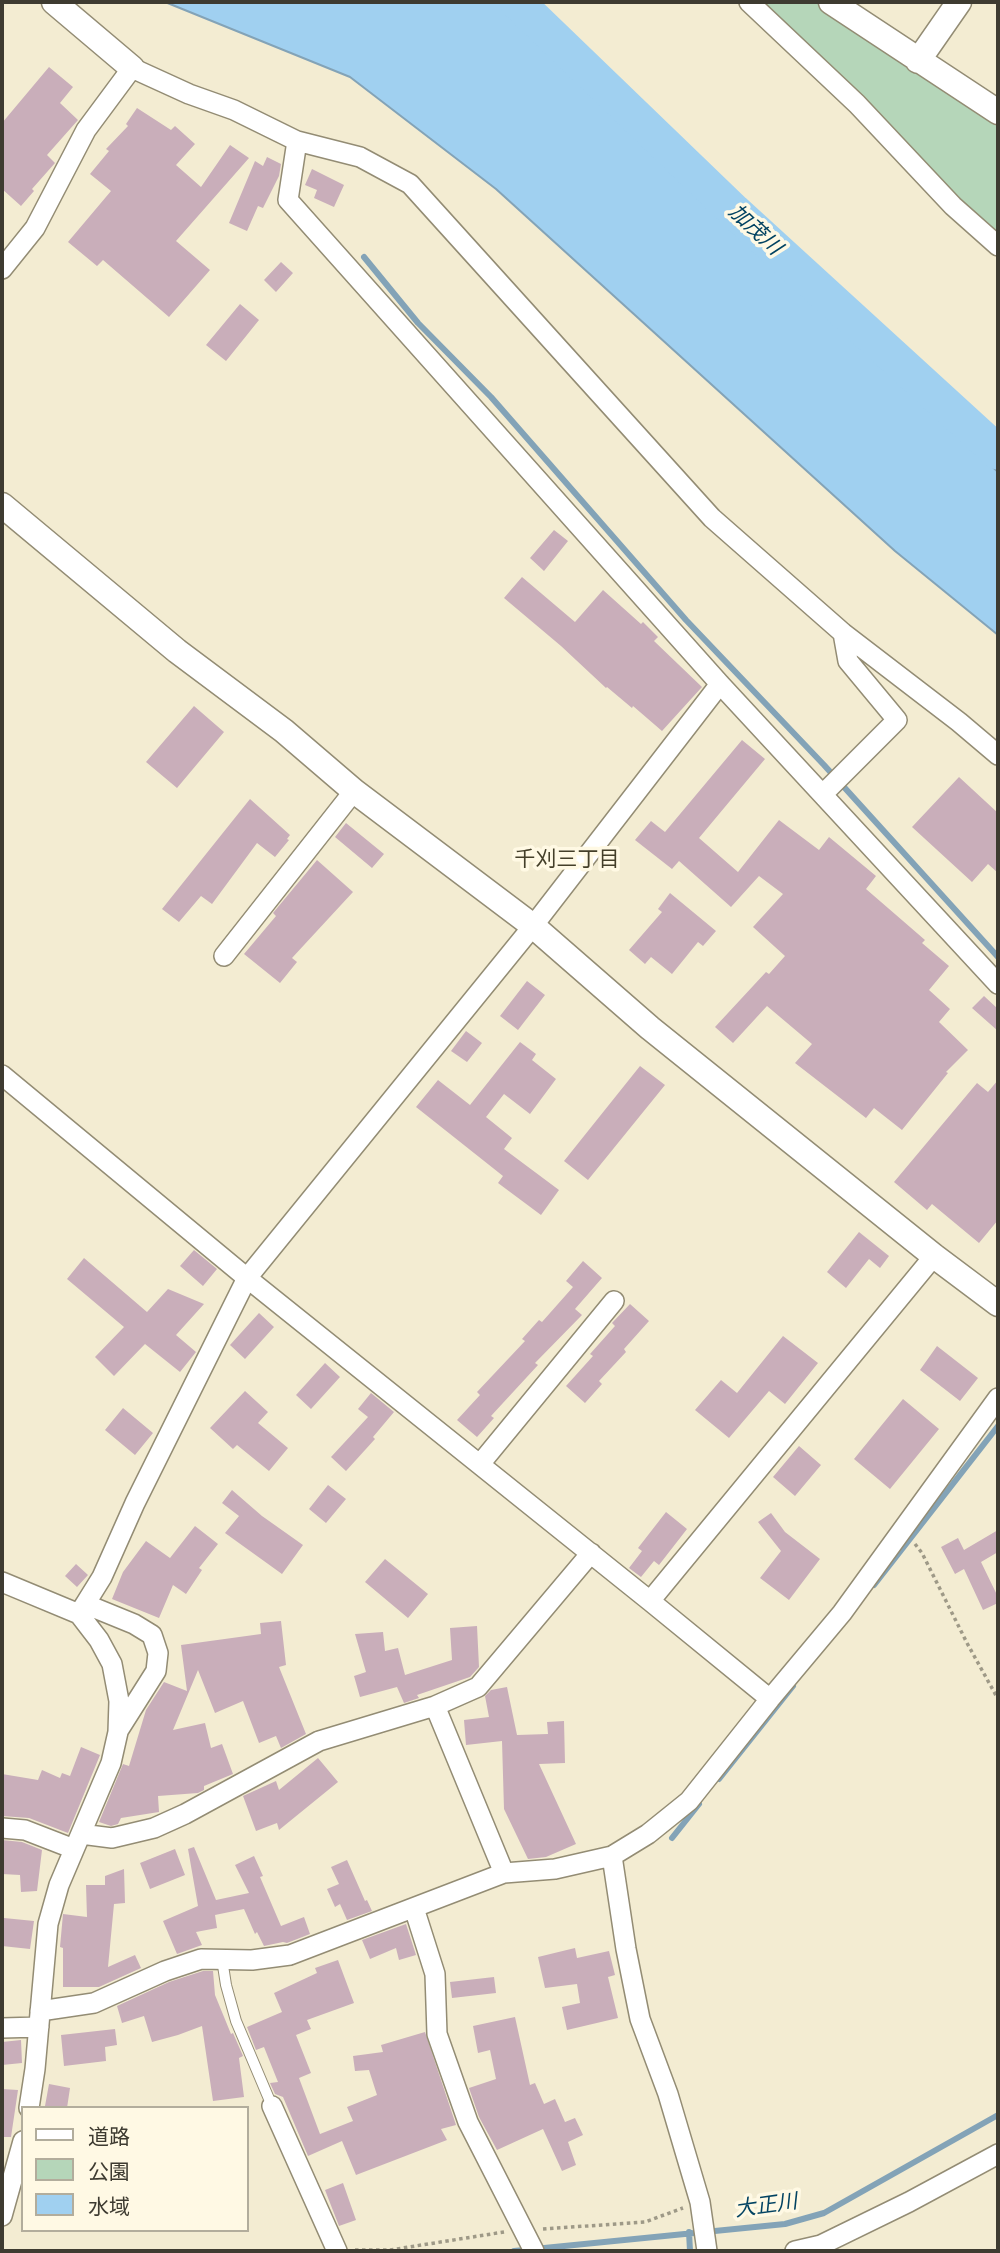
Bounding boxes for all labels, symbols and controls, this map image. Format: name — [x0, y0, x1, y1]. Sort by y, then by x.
water label: 加茂川 — [723, 199, 787, 261]
district label: 千刈三丁目 — [515, 847, 619, 873]
legend — [21, 2106, 248, 2232]
text: 道路 — [88, 2123, 130, 2150]
text: 公園 — [88, 2158, 130, 2185]
water label: 大正川 — [733, 2189, 799, 2223]
text: 水域 — [88, 2193, 130, 2220]

